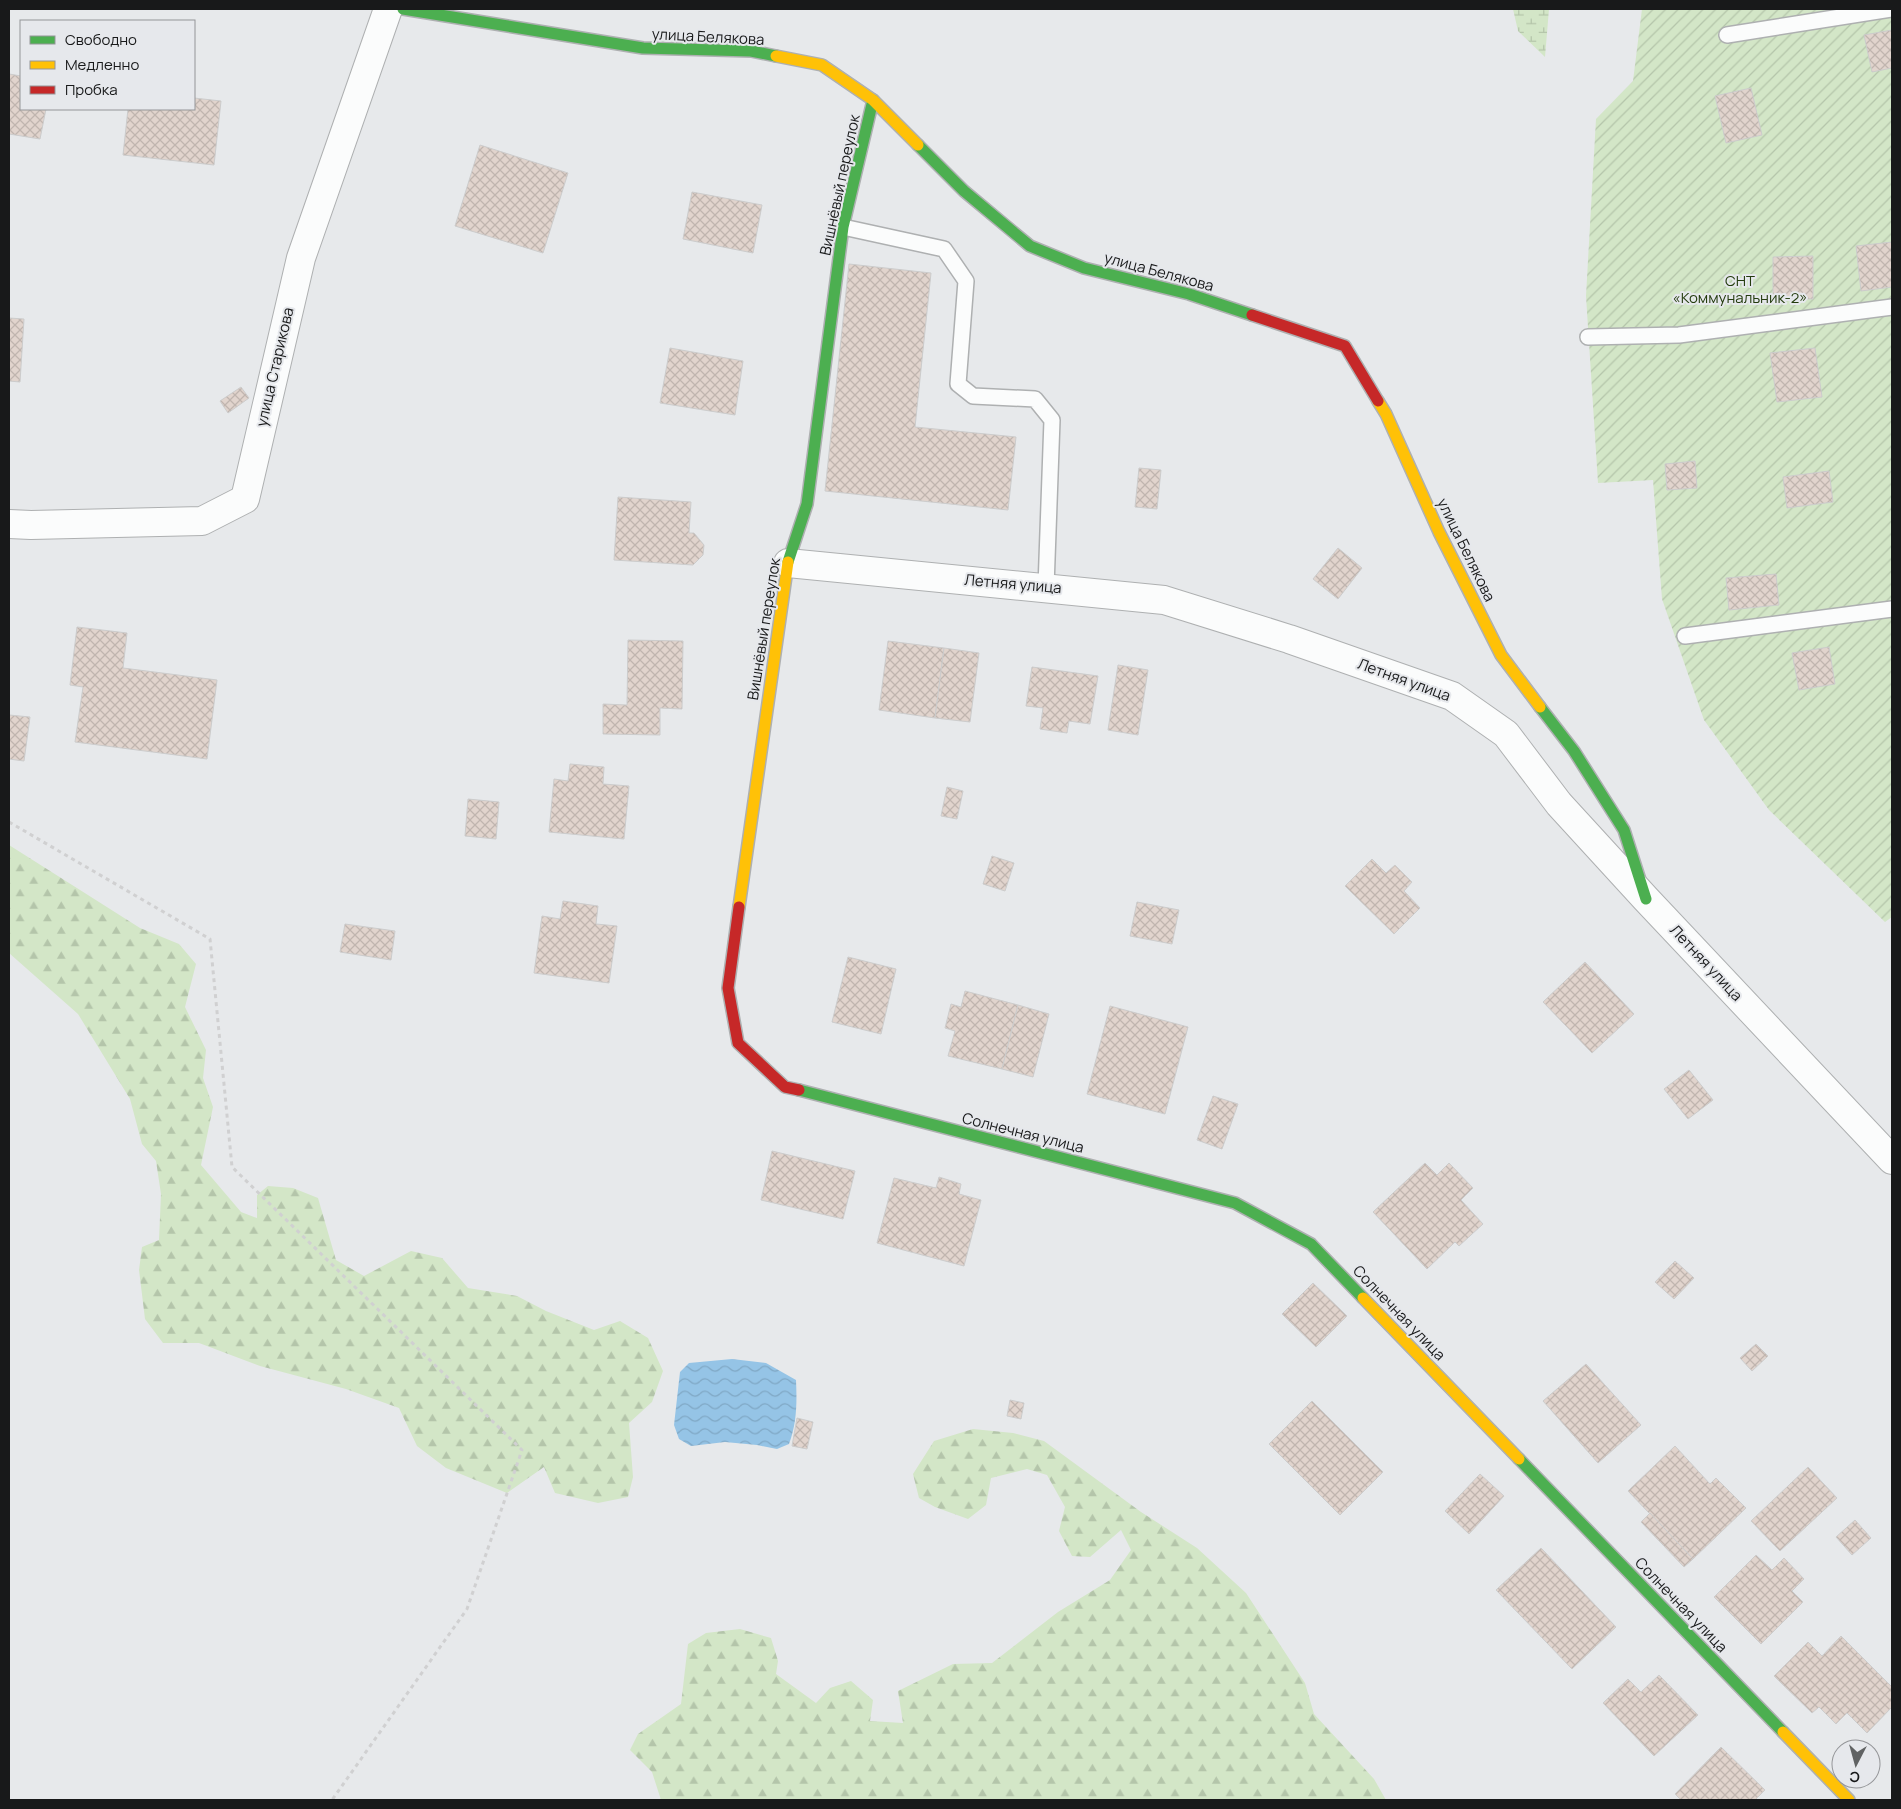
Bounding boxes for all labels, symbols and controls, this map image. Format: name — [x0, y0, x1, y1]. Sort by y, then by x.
legend — [20, 20, 195, 110]
street label: улица Белякова — [651, 23, 765, 50]
text: Свободно — [65, 29, 137, 50]
text: Медленно — [65, 54, 139, 75]
text: Пробка — [65, 79, 118, 100]
street label: Вишнёвый переулок — [814, 112, 865, 257]
street label: улица Белякова — [1102, 247, 1216, 296]
park label: СНТ «Коммунальник-2» — [1673, 270, 1807, 308]
street label: улица Старикова — [251, 305, 298, 429]
street label: улица Белякова — [1432, 495, 1501, 605]
street label: Вишнёвый переулок — [742, 556, 785, 702]
street label: Летняя улица — [964, 569, 1063, 598]
street label: Летняя улица — [1355, 653, 1454, 706]
street label: Летняя улица — [1665, 920, 1747, 1006]
street label: Солнечная улица — [960, 1107, 1086, 1158]
street label: Солнечная улица — [1348, 1260, 1450, 1365]
street label: Солнечная улица — [1630, 1552, 1732, 1657]
north arrow — [1831, 1739, 1881, 1789]
text: С — [1848, 1767, 1861, 1787]

